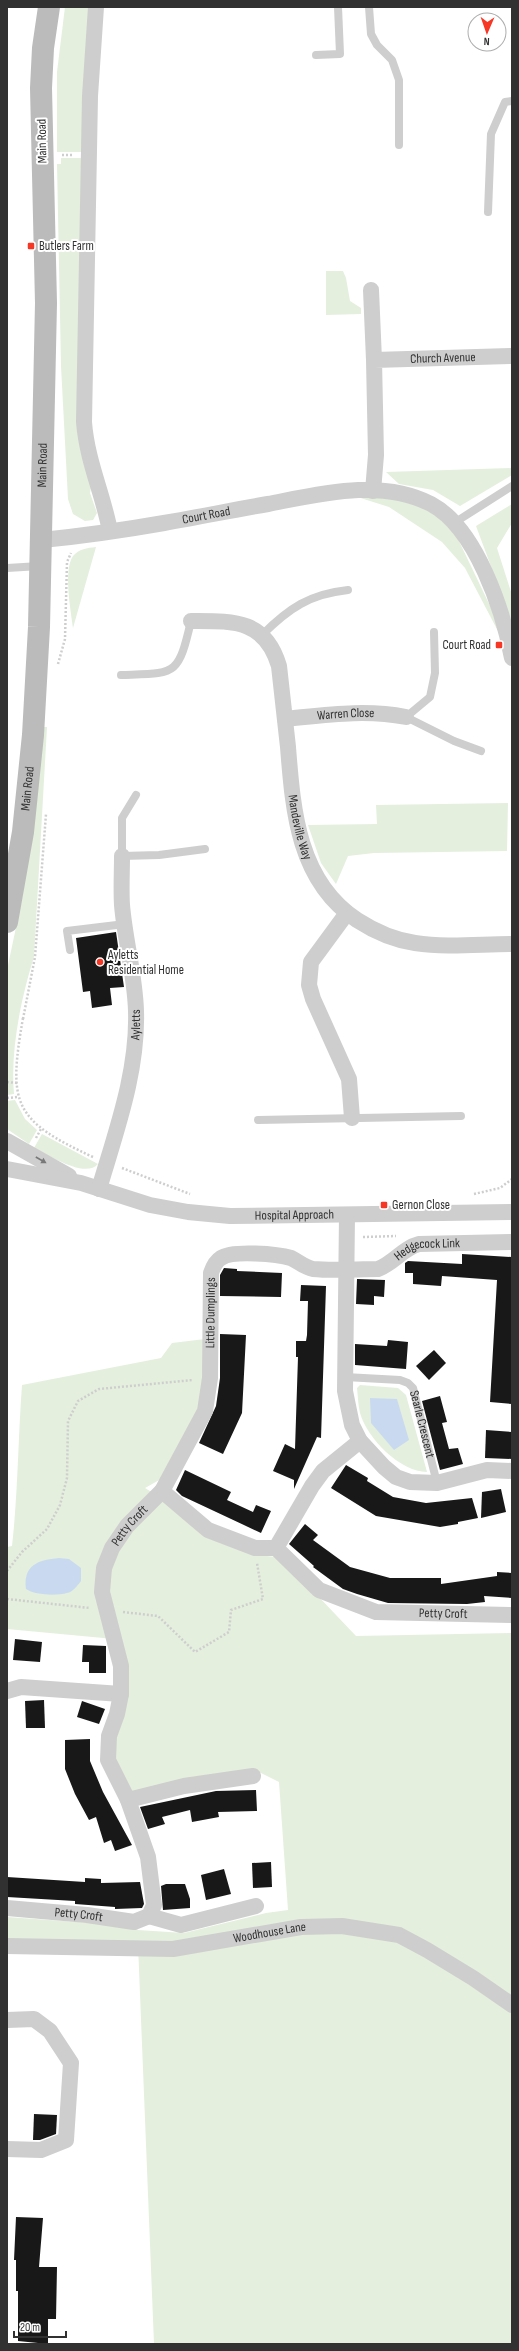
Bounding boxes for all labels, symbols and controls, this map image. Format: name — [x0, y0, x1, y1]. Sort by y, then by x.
north arrow — [467, 12, 507, 52]
text: N — [483, 35, 490, 48]
street label: Main Road — [34, 119, 50, 163]
place label: Butlers Farm — [39, 238, 94, 254]
marker: Butlers Farm — [26, 241, 36, 251]
street label: Church Avenue — [410, 349, 476, 367]
street label: Main Road — [34, 443, 51, 488]
street label: Court Road — [181, 503, 231, 528]
place label: Court Road — [442, 637, 491, 653]
marker: Court Road — [494, 640, 504, 650]
street label: Warren Close — [316, 705, 375, 724]
street label: Main Road — [17, 766, 38, 812]
street label: Mandeville Way — [285, 794, 315, 862]
place label: Ayletts Residential Home — [107, 947, 184, 978]
marker: Ayletts Residential Home — [95, 957, 105, 967]
street label: Ayletts — [127, 1009, 144, 1041]
one-way arrow — [35, 1157, 47, 1164]
place label: Gernon Close — [392, 1197, 450, 1213]
marker: Gernon Close — [379, 1200, 389, 1210]
street label: Hospital Approach — [255, 1207, 334, 1224]
street label: Hedgecock Link — [391, 1235, 460, 1264]
street label: Little Dumplings — [202, 1277, 219, 1348]
street label: Searle Crescent — [406, 1389, 438, 1460]
street label: Petty Croft — [108, 1502, 151, 1549]
street label: Petty Croft — [419, 1605, 468, 1622]
street label: Petty Croft — [54, 1904, 104, 1925]
street label: Woodhouse Lane — [232, 1919, 306, 1947]
scale bar — [14, 2313, 66, 2339]
text: 20 m — [20, 2320, 40, 2335]

